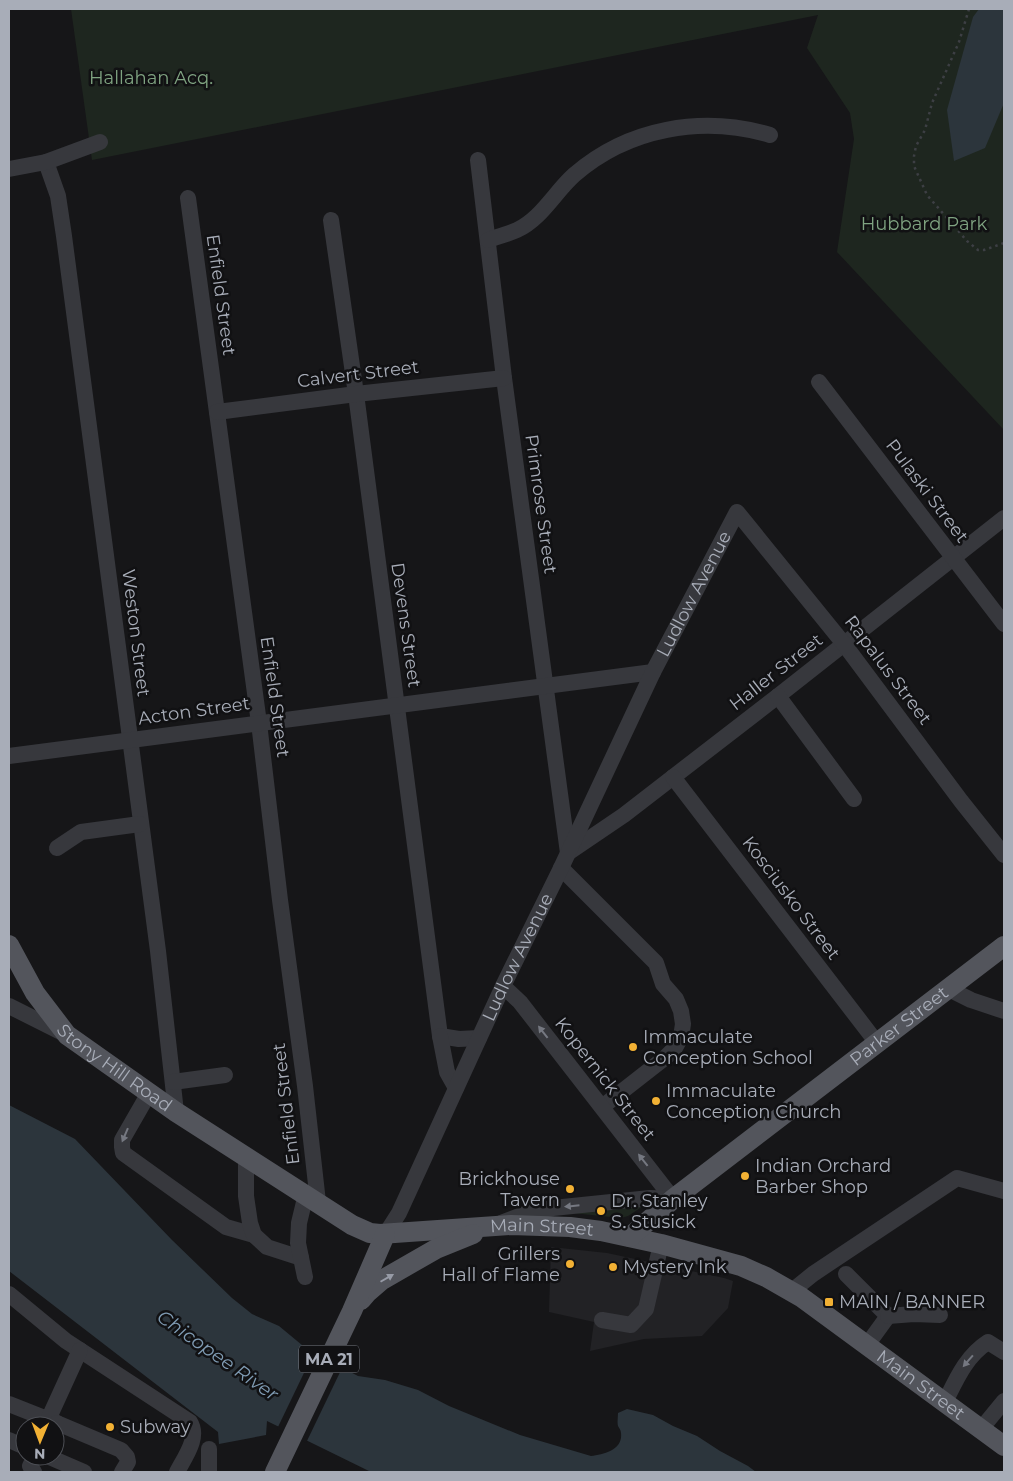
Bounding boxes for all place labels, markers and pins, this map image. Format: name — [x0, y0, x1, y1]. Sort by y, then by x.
place label: Immaculate Conception School — [643, 1026, 813, 1069]
marker: Immaculate Conception School — [627, 1041, 639, 1053]
place label: Immaculate Conception Church — [666, 1080, 841, 1123]
marker: Immaculate Conception Church — [650, 1095, 662, 1107]
place label: Indian Orchard Barber Shop — [755, 1155, 891, 1198]
place label: Brickhouse Tavern — [459, 1168, 560, 1211]
marker: Indian Orchard Barber Shop — [739, 1170, 751, 1182]
marker: Brickhouse Tavern — [564, 1183, 576, 1195]
place label: Dr. Stanley S. Stusick — [611, 1190, 708, 1233]
marker: Dr. Stanley S. Stusick — [595, 1205, 607, 1217]
place label: Grillers Hall of Flame — [441, 1243, 560, 1286]
place label: Mystery Ink — [623, 1256, 727, 1278]
marker: Grillers Hall of Flame — [564, 1258, 576, 1270]
marker: Mystery Ink — [607, 1261, 619, 1273]
place label: MAIN / BANNER — [839, 1291, 985, 1313]
marker: MAIN / BANNER — [823, 1296, 835, 1308]
place label: Subway — [120, 1416, 191, 1438]
marker: Subway — [104, 1421, 116, 1433]

